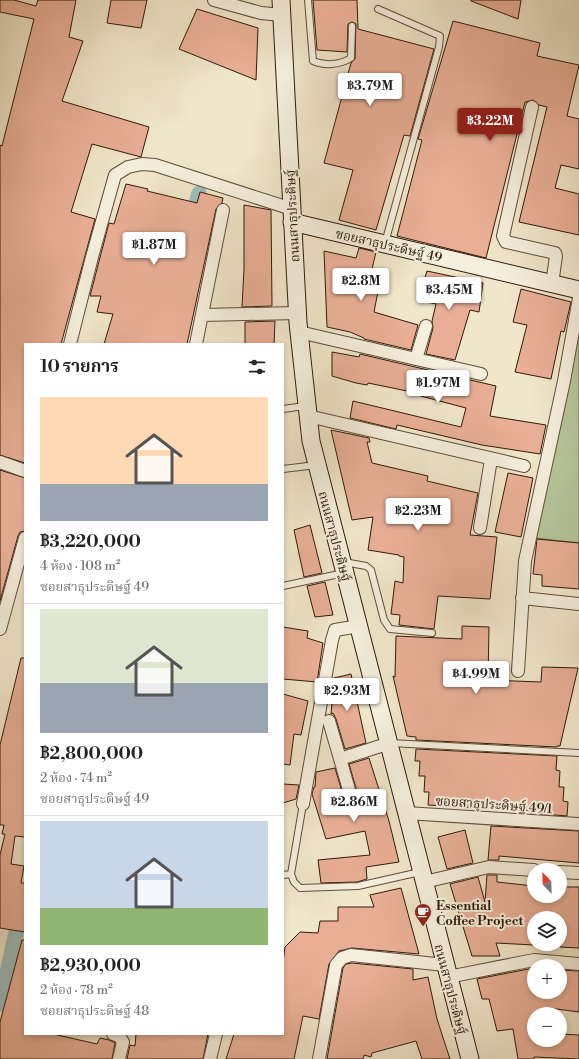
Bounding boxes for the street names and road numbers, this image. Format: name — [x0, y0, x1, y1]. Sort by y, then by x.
street label: ถนนสาธุประดิษฐ์ — [283, 169, 303, 263]
street label: ซอยสาธุประดิษฐ์ 49 — [334, 226, 444, 266]
street label: ถนนสาธุประดิษฐ์ — [314, 489, 354, 584]
street label: ซอยสาธุประดิษฐ์ 49/1 — [435, 793, 553, 817]
street label: ถนนสาธุประดิษฐ์ — [430, 942, 470, 1037]

